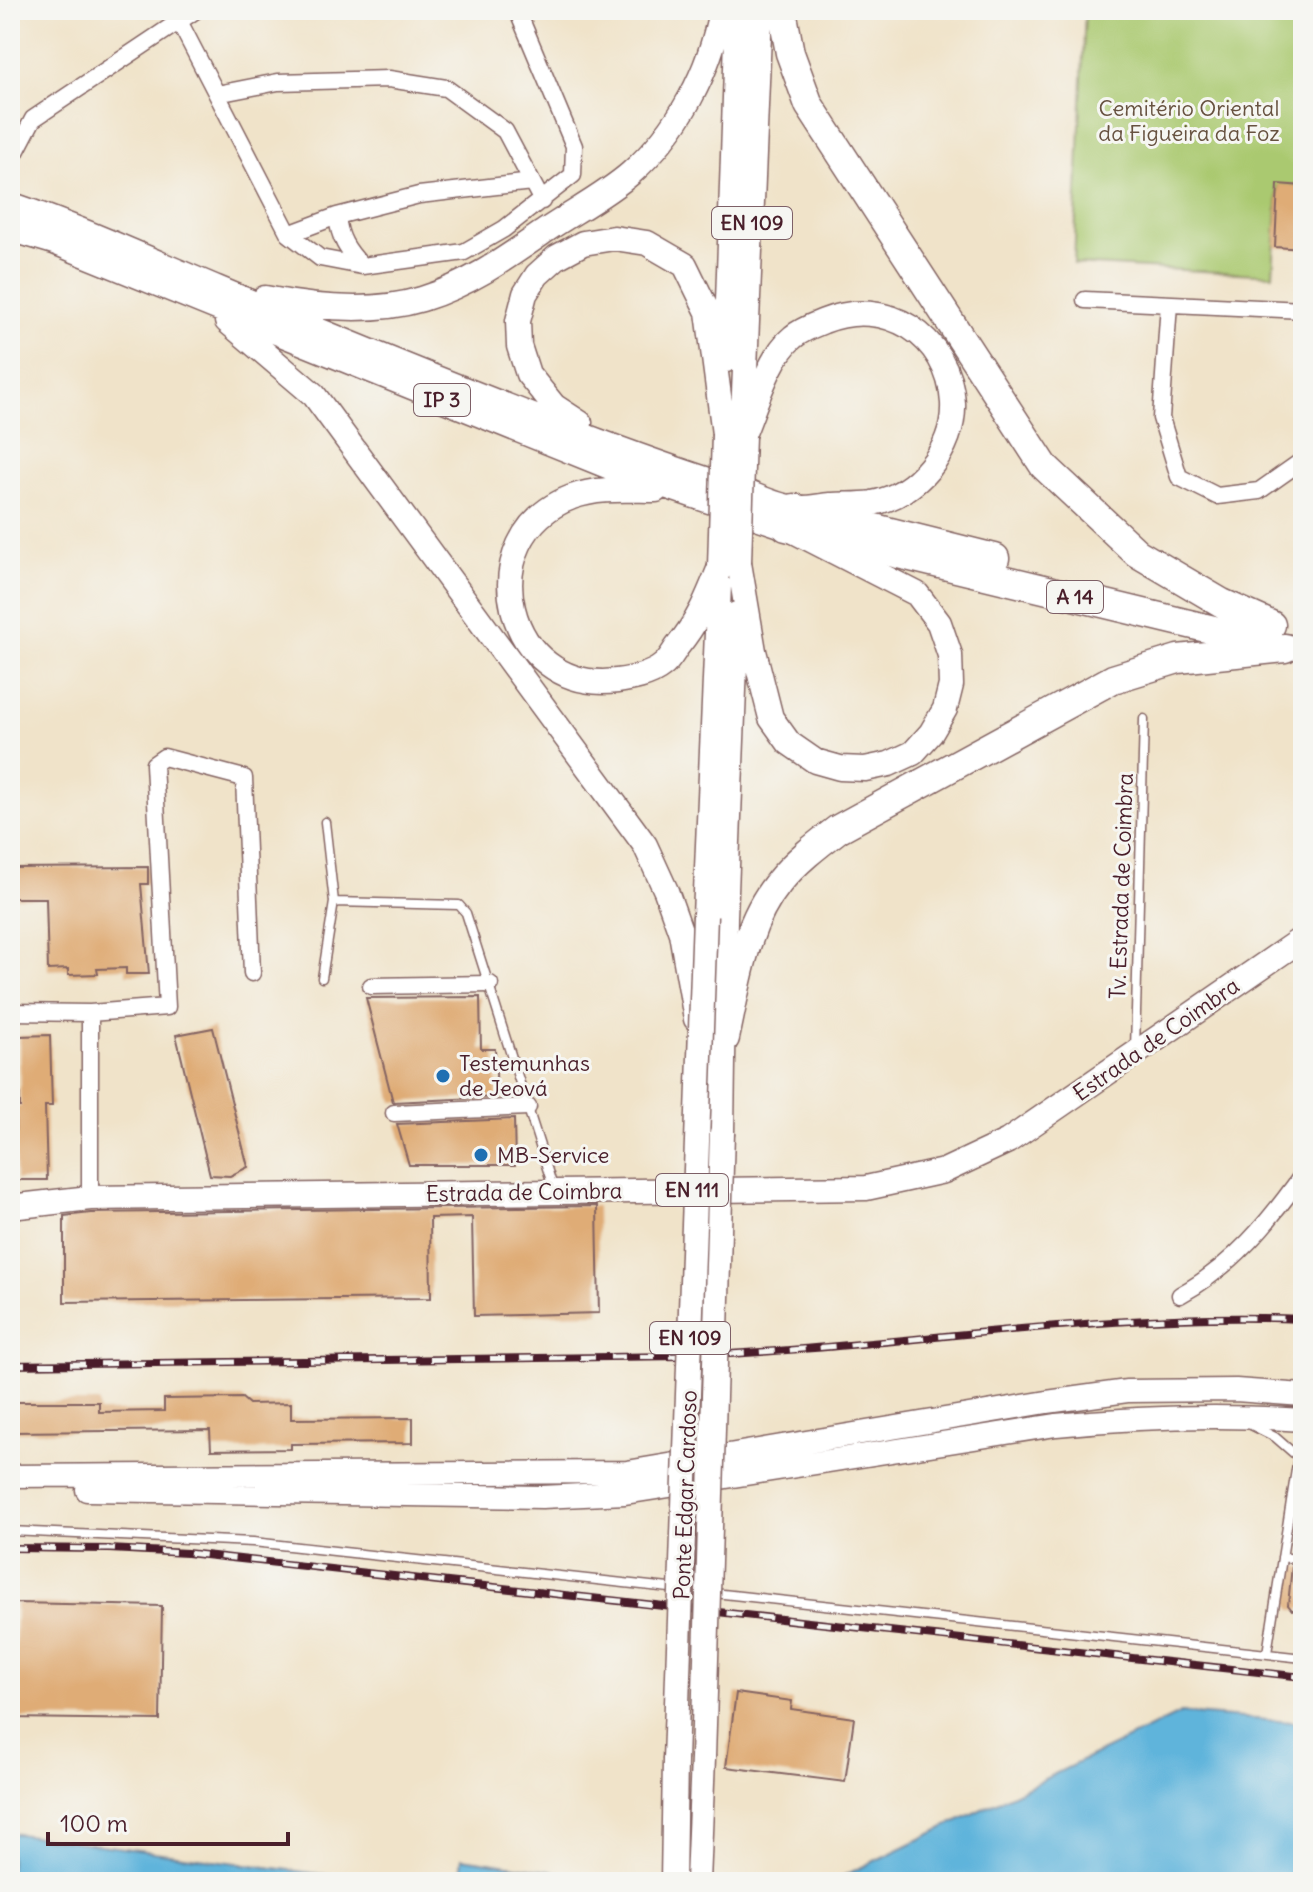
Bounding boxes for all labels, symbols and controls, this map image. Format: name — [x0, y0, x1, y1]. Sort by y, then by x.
park label: Cemitério Oriental da Figueira da Foz — [1098, 94, 1280, 147]
road number: EN 109 — [712, 207, 792, 239]
road number: IP 3 — [414, 384, 470, 416]
road number: A 14 — [1047, 581, 1103, 613]
street label: Tv. Estrada de Coimbra — [1103, 772, 1139, 1000]
street label: Estrada de Coimbra — [1067, 971, 1245, 1107]
place label: Testemunhas de Jeová — [459, 1049, 590, 1102]
marker: Testemunhas de Jeová — [434, 1067, 452, 1085]
place label: MB-Service — [497, 1141, 609, 1169]
marker: MB-Service — [472, 1146, 490, 1164]
road number: EN 111 — [656, 1174, 728, 1206]
street label: Estrada de Coimbra — [426, 1176, 622, 1208]
road number: EN 109 — [650, 1322, 730, 1354]
street label: Ponte Edgar Cardoso — [667, 1390, 703, 1600]
scale bar — [48, 1796, 288, 1846]
text: 100 m — [60, 1808, 128, 1838]

